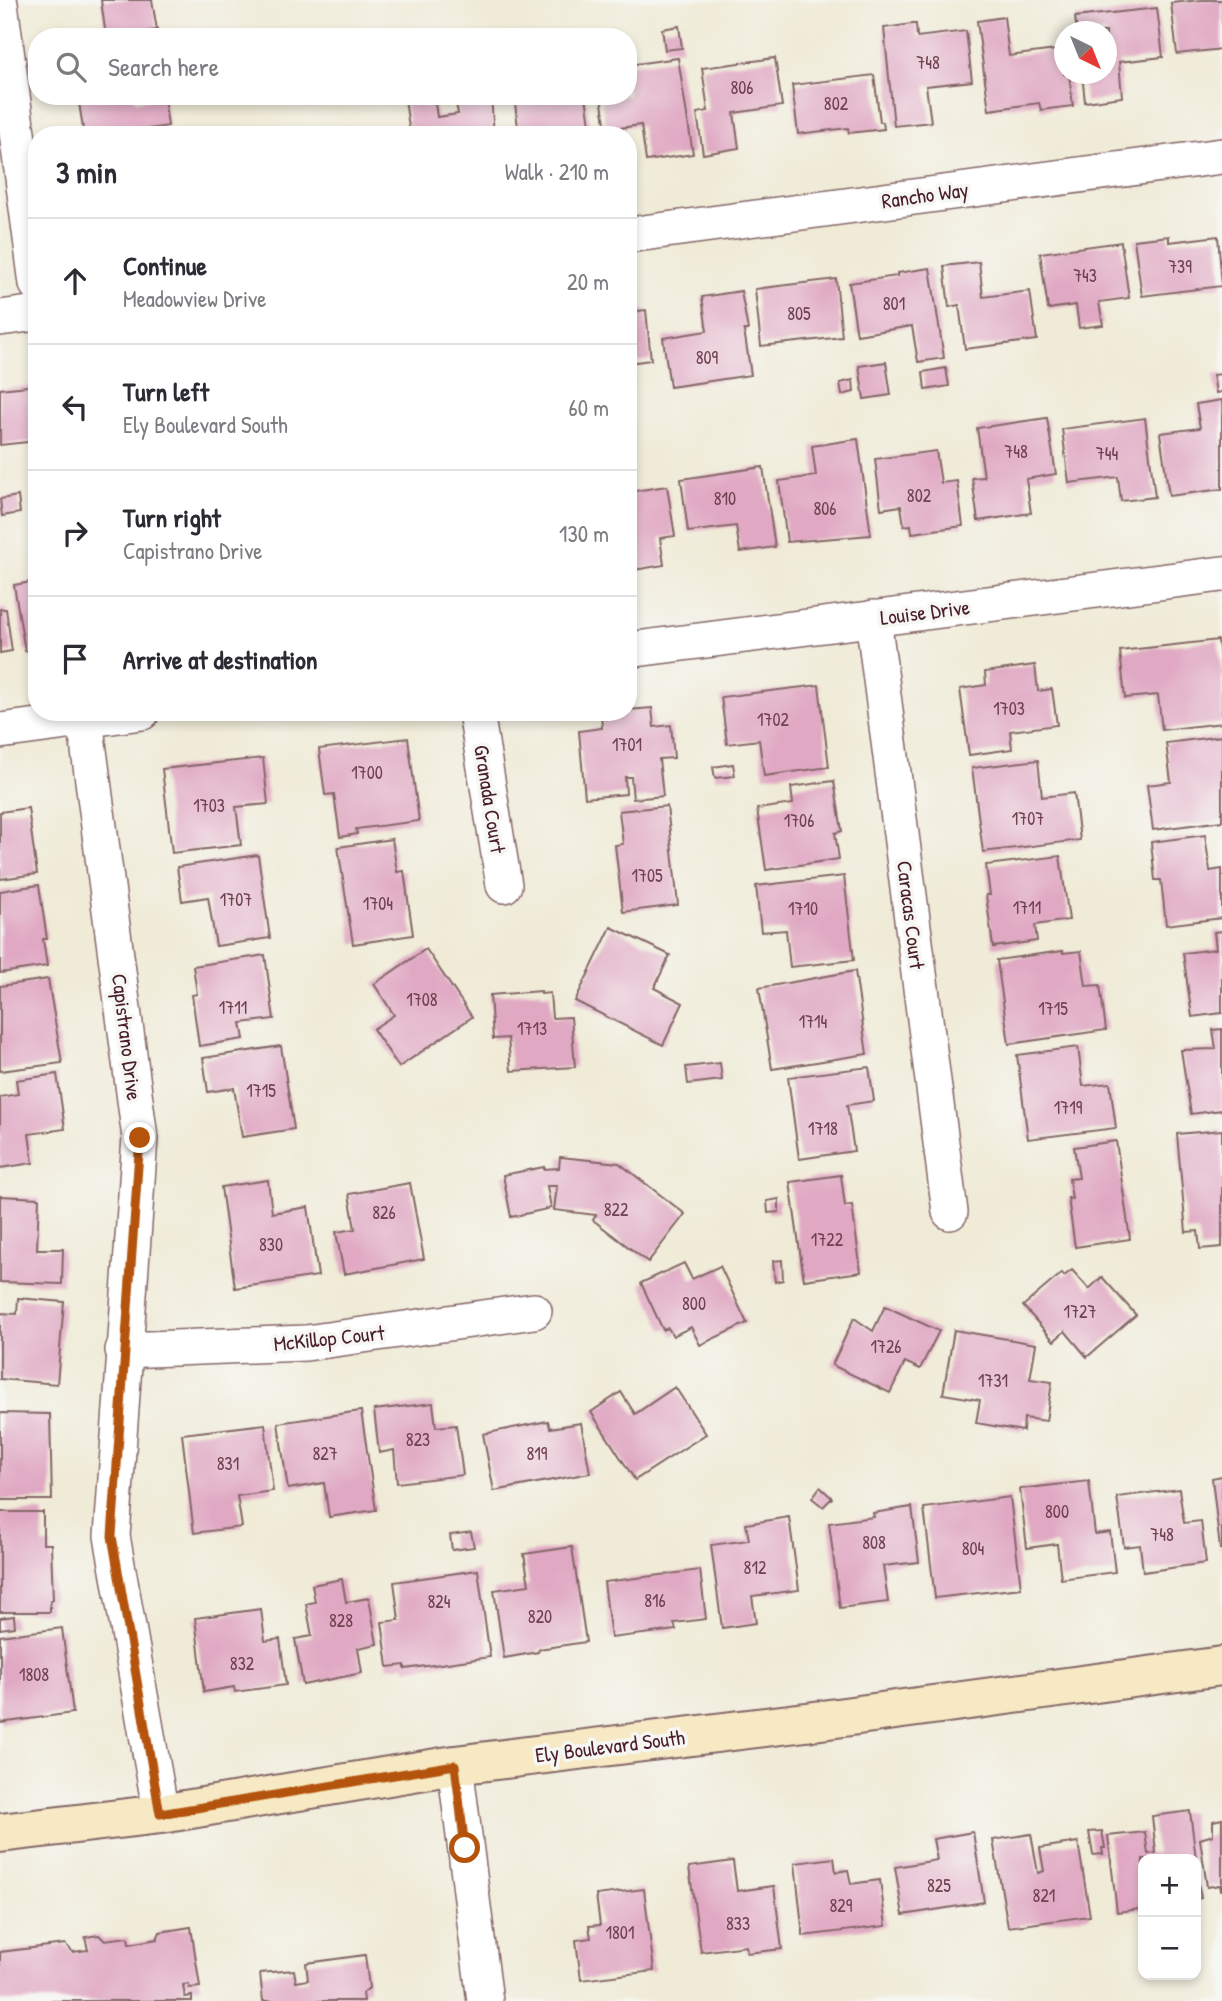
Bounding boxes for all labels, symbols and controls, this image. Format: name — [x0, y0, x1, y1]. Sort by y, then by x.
north arrow — [1054, 21, 1117, 84]
search box — [28, 28, 637, 105]
icon: search — [52, 48, 90, 86]
text: Search here — [108, 49, 219, 84]
house number: 748 — [916, 50, 940, 75]
house number: 806 — [730, 75, 754, 100]
house number: 802 — [824, 91, 849, 116]
text: 3 min — [56, 152, 117, 192]
text: Walk · 210 m — [505, 156, 609, 187]
street label: Rancho Way — [880, 175, 970, 215]
text: Continue — [123, 248, 207, 283]
house number: 739 — [1168, 254, 1192, 279]
icon: ahead — [56, 262, 94, 300]
house number: 743 — [1073, 263, 1097, 288]
text: 20 m — [567, 266, 609, 297]
text: Meadowview Drive — [123, 283, 266, 314]
house number: 801 — [883, 291, 905, 316]
house number: 805 — [787, 301, 811, 326]
house number: 809 — [696, 345, 719, 370]
text: Turn left — [123, 374, 209, 409]
icon: left — [56, 388, 94, 426]
text: 60 m — [569, 392, 609, 423]
text: Ely Boulevard South — [123, 409, 288, 440]
house number: 748 — [1004, 439, 1028, 464]
house number: 744 — [1096, 441, 1118, 466]
house number: 802 — [907, 483, 932, 508]
house number: 810 — [714, 486, 736, 511]
house number: 806 — [813, 496, 837, 521]
text: Turn right — [123, 500, 221, 535]
icon: right — [56, 514, 94, 552]
text: 130 m — [559, 518, 609, 549]
text: Capistrano Drive — [123, 535, 263, 566]
street label: Louise Drive — [878, 592, 972, 632]
icon: arrive — [56, 640, 94, 678]
text: Arrive at destination — [123, 642, 318, 677]
house number: 1703 — [993, 696, 1025, 721]
house number: 1702 — [757, 707, 790, 732]
house number: 1701 — [612, 732, 642, 757]
street label: Granada Court — [467, 743, 513, 856]
house number: 1700 — [351, 760, 383, 785]
house number: 1703 — [193, 793, 225, 818]
house number: 1707 — [1012, 806, 1044, 831]
house number: 1706 — [784, 808, 814, 833]
street label: Caracas Court — [890, 859, 932, 972]
house number: 1705 — [631, 863, 663, 888]
house number: 1707 — [220, 887, 252, 912]
house number: 1704 — [363, 891, 393, 916]
house number: 1711 — [1013, 895, 1041, 920]
house number: 1710 — [788, 896, 818, 921]
street label: Capistrano Drive — [105, 972, 149, 1102]
house number: 1708 — [406, 987, 438, 1012]
house number: 1711 — [219, 995, 247, 1020]
house number: 1715 — [1038, 996, 1068, 1021]
house number: 1714 — [799, 1009, 828, 1034]
house number: 1713 — [517, 1016, 547, 1041]
house number: 1715 — [246, 1078, 276, 1103]
house number: 1719 — [1054, 1095, 1083, 1120]
house number: 1718 — [808, 1116, 838, 1141]
route end — [124, 1122, 155, 1153]
house number: 822 — [604, 1197, 629, 1222]
house number: 826 — [372, 1200, 396, 1225]
house number: 1722 — [811, 1227, 844, 1252]
house number: 830 — [259, 1232, 283, 1257]
house number: 800 — [682, 1291, 706, 1316]
house number: 1727 — [1064, 1299, 1096, 1324]
street label: McKillop Court — [272, 1318, 387, 1358]
house number: 1726 — [870, 1334, 902, 1359]
house number: 1731 — [978, 1368, 1008, 1393]
house number: 823 — [406, 1427, 430, 1452]
house number: 827 — [312, 1441, 338, 1466]
house number: 819 — [527, 1441, 548, 1466]
house number: 831 — [217, 1451, 239, 1476]
house number: 800 — [1045, 1499, 1069, 1524]
house number: 748 — [1150, 1522, 1174, 1547]
house number: 808 — [862, 1530, 886, 1555]
house number: 804 — [962, 1536, 985, 1561]
house number: 812 — [744, 1555, 767, 1580]
house number: 816 — [644, 1588, 666, 1613]
house number: 824 — [428, 1589, 451, 1614]
house number: 820 — [528, 1604, 552, 1629]
house number: 828 — [329, 1608, 353, 1633]
house number: 832 — [230, 1651, 255, 1676]
house number: 1808 — [19, 1662, 49, 1687]
street label: Ely Boulevard South — [534, 1722, 687, 1770]
route start — [449, 1832, 480, 1863]
map controls — [1138, 1854, 1201, 1980]
button: + — [1138, 1854, 1201, 1917]
house number: 825 — [927, 1873, 951, 1898]
house number: 821 — [1033, 1883, 1055, 1908]
house number: 829 — [830, 1893, 853, 1918]
house number: 833 — [726, 1911, 750, 1936]
button: − — [1138, 1917, 1201, 1980]
house number: 1801 — [606, 1920, 634, 1945]

